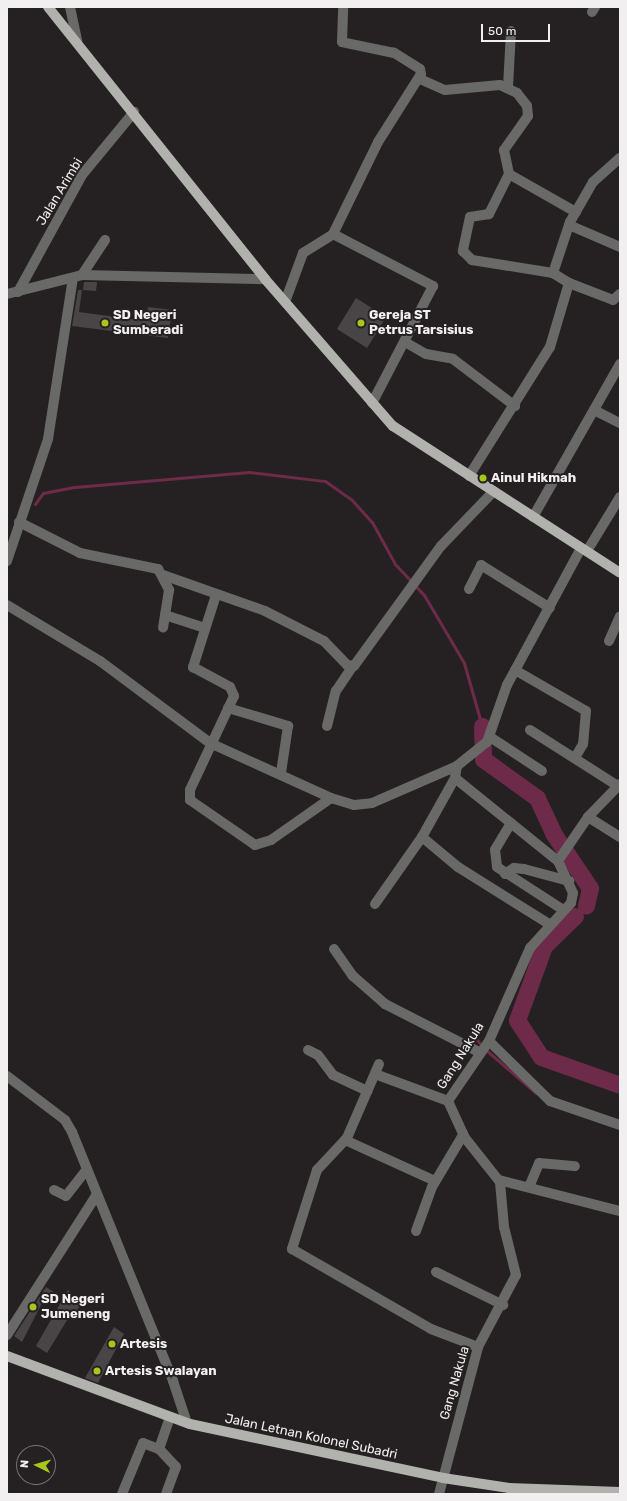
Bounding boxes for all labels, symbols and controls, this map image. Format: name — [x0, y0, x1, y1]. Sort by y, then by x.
scale bar — [483, 16, 552, 42]
text: 50 m — [488, 24, 516, 38]
street label: Jalan Arimbi — [34, 155, 86, 229]
place label: SD Negeri Sumberadi — [113, 308, 183, 339]
place label: Gereja ST Petrus Tarsisius — [369, 308, 474, 339]
marker: SD Negeri Sumberadi — [100, 318, 110, 328]
marker: Gereja ST Petrus Tarsisius — [356, 318, 366, 328]
place label: Ainul Hikmah — [491, 470, 576, 486]
marker: Ainul Hikmah — [478, 473, 488, 483]
street label: Gang Nakula — [434, 1020, 488, 1092]
place label: SD Negeri Jumeneng — [41, 1292, 110, 1323]
marker: SD Negeri Jumeneng — [28, 1302, 38, 1312]
place label: Artesis — [120, 1336, 167, 1352]
marker: Artesis — [107, 1339, 117, 1349]
street label: Gang Nakula — [437, 1344, 473, 1422]
place label: Artesis Swalayan — [105, 1363, 216, 1379]
marker: Artesis Swalayan — [92, 1366, 102, 1376]
street label: Jalan Letnan Kolonel Subadri — [223, 1411, 399, 1463]
north arrow — [16, 1445, 56, 1485]
text: N — [18, 1459, 31, 1469]

